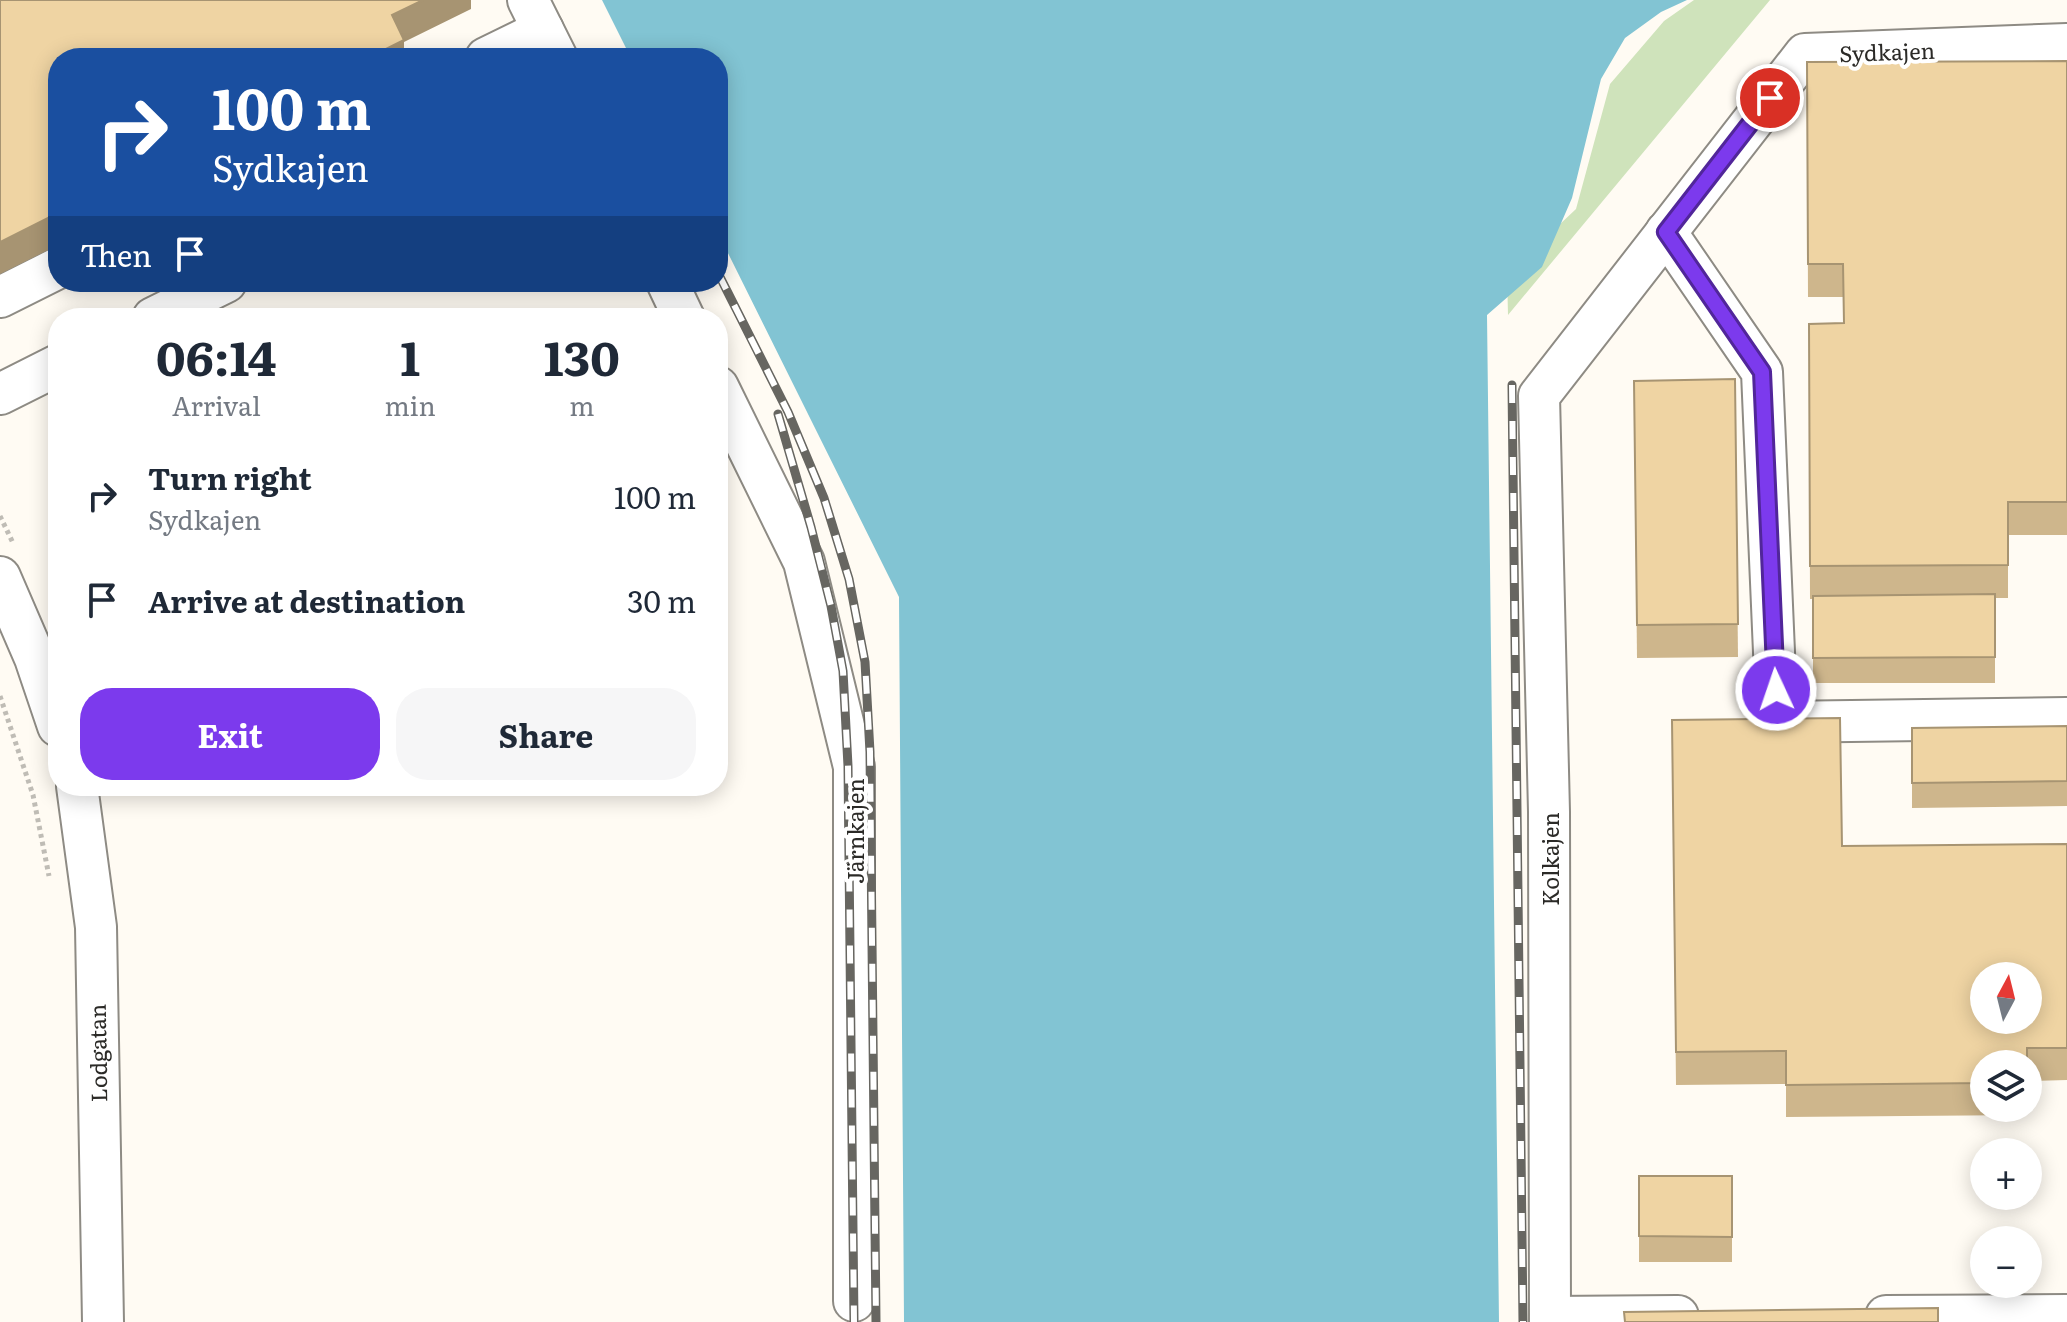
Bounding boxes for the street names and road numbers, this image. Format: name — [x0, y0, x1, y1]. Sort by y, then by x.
street label: Sydkajen — [1839, 33, 1935, 69]
street label: Järnkajen — [838, 778, 871, 884]
street label: Kolkajen — [1533, 812, 1566, 906]
street label: Lodgatan — [80, 1003, 114, 1103]

